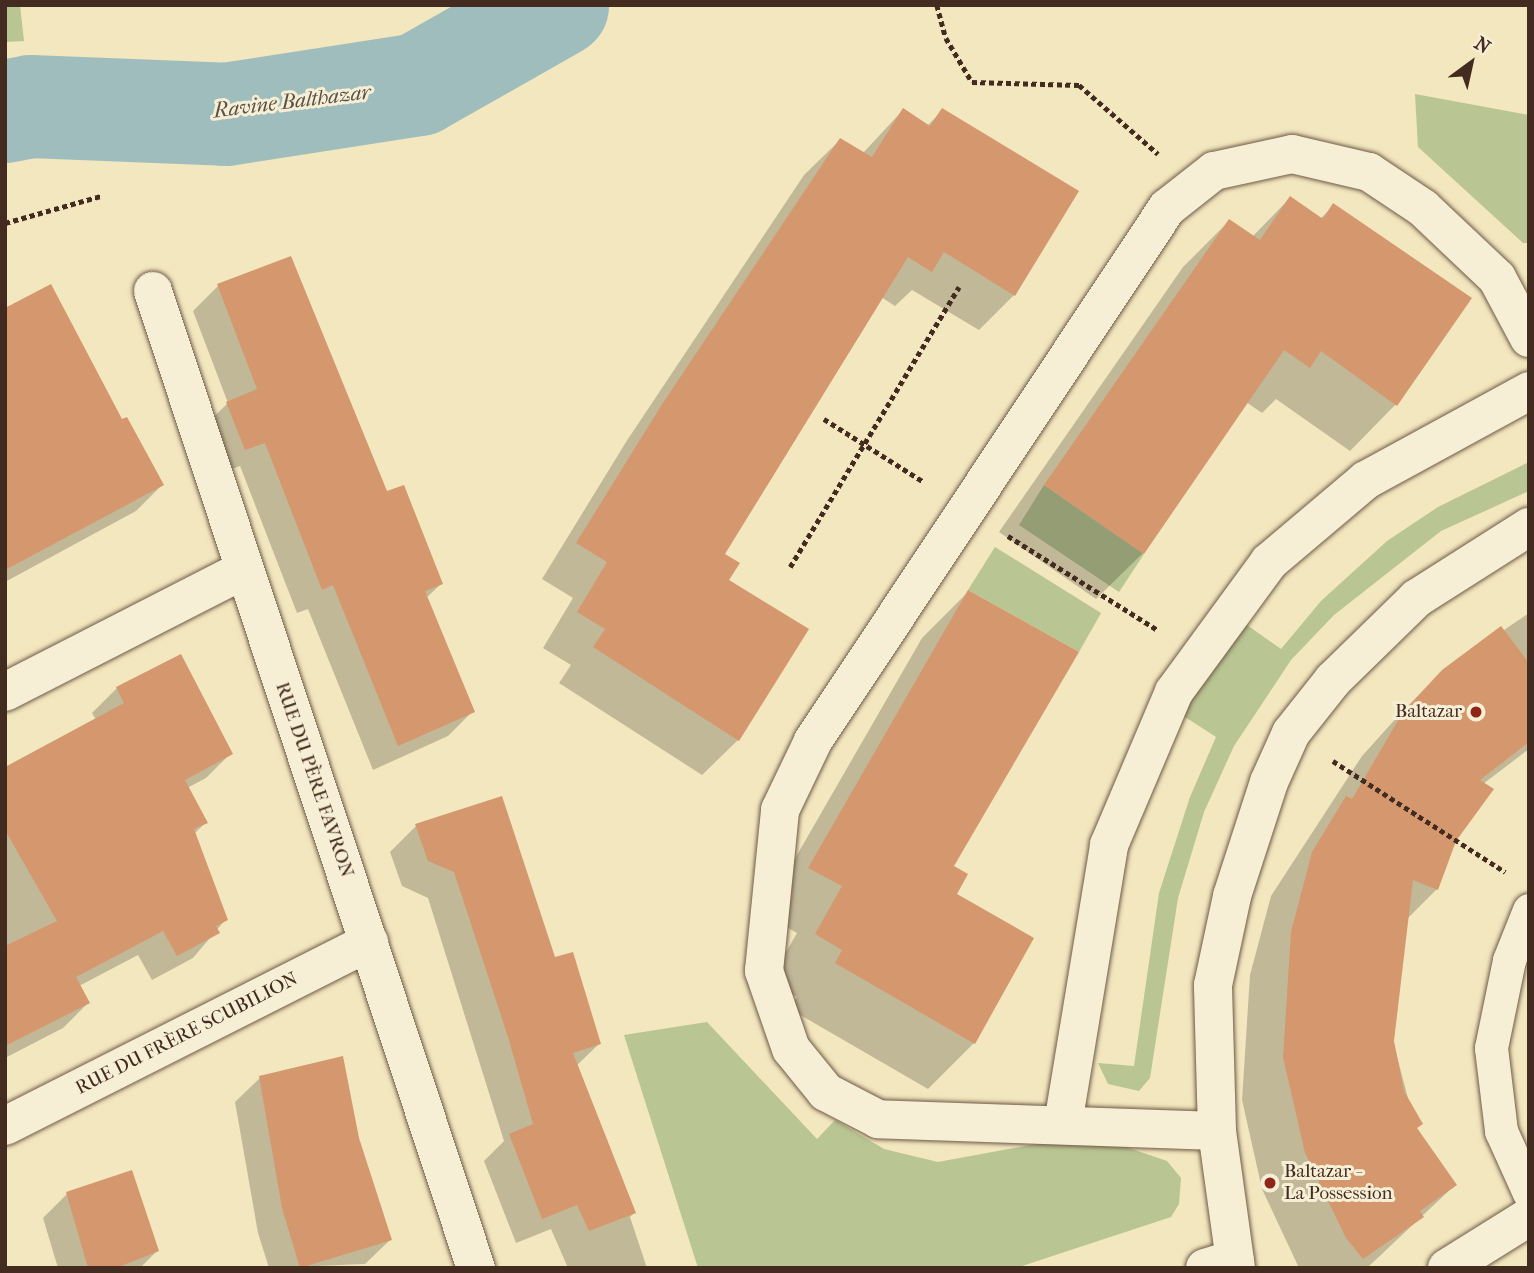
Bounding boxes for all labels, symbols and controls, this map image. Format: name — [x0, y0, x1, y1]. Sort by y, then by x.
north arrow — [1436, 28, 1506, 98]
text: N — [1470, 32, 1494, 59]
water label: Ravine Balthazar — [212, 79, 372, 123]
street label: RUE DU PÈRE FAVRON — [270, 679, 358, 881]
place label: Baltazar — [1395, 701, 1462, 723]
marker: Baltazar — [1468, 704, 1484, 720]
street label: RUE DU FRÈRE SCUBILION — [72, 968, 302, 1100]
place label: Baltazar - La Possession — [1284, 1161, 1393, 1205]
marker: Baltazar - La Possession — [1262, 1175, 1278, 1191]

